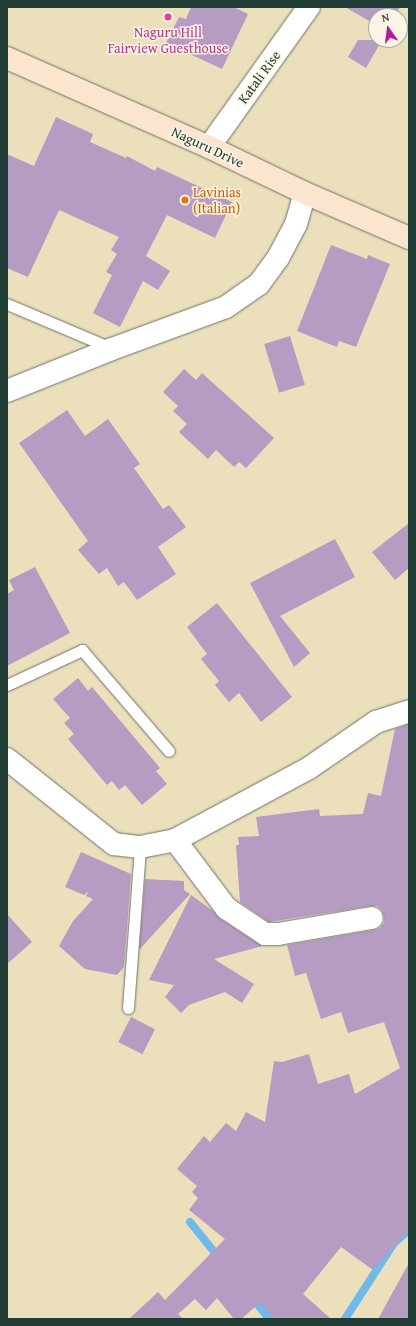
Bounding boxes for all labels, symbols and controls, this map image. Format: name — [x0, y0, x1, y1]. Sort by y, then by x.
north arrow — [368, 8, 408, 48]
text: N — [380, 9, 391, 26]
marker: Naguru Hill Fairview Guesthouse — [163, 12, 173, 22]
place label: Naguru Hill Fairview Guesthouse — [108, 24, 228, 56]
street label: Katali Rise — [234, 47, 284, 107]
street label: Naguru Drive — [169, 123, 247, 171]
place label: Lavinias (Italian) — [193, 184, 241, 216]
marker: Lavinias (Italian) — [180, 195, 190, 205]

